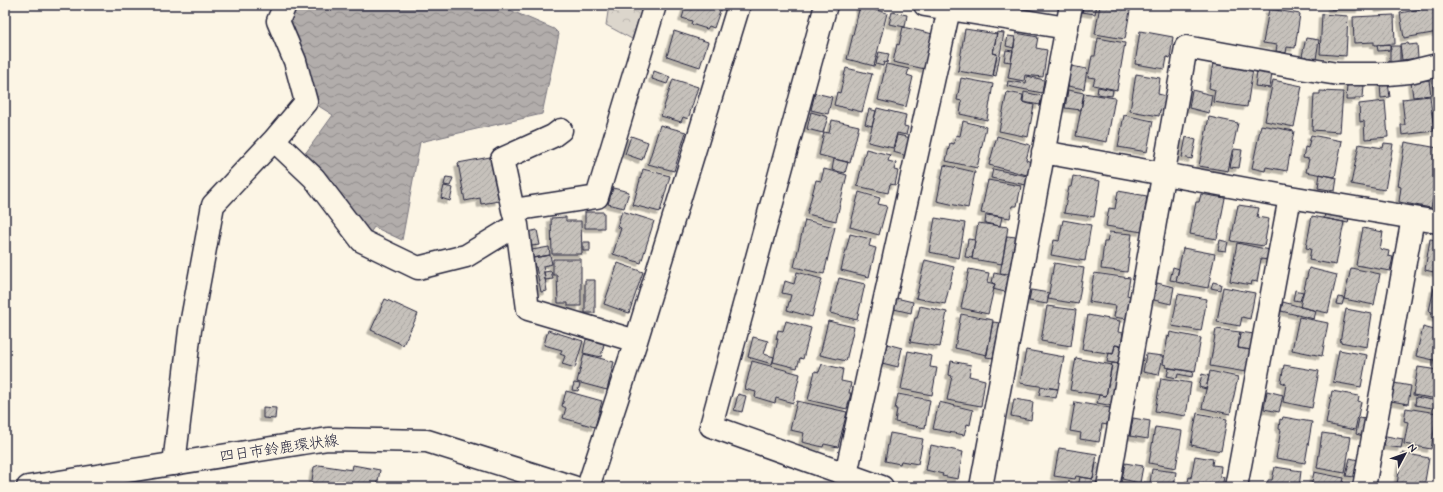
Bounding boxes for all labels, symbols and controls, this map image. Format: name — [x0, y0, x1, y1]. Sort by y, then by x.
street label: 四日市鈴鹿環状線 — [218, 431, 340, 467]
north arrow — [1385, 434, 1425, 474]
text: N — [1404, 441, 1419, 455]

